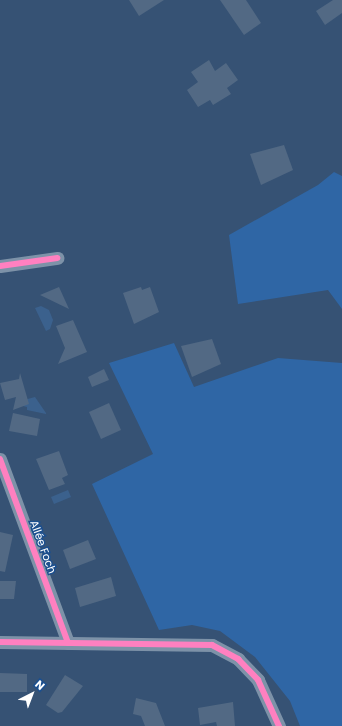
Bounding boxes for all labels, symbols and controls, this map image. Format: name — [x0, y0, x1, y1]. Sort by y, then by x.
street label: Allée Foch — [27, 519, 59, 575]
north arrow — [12, 674, 52, 714]
text: N — [32, 676, 48, 694]

